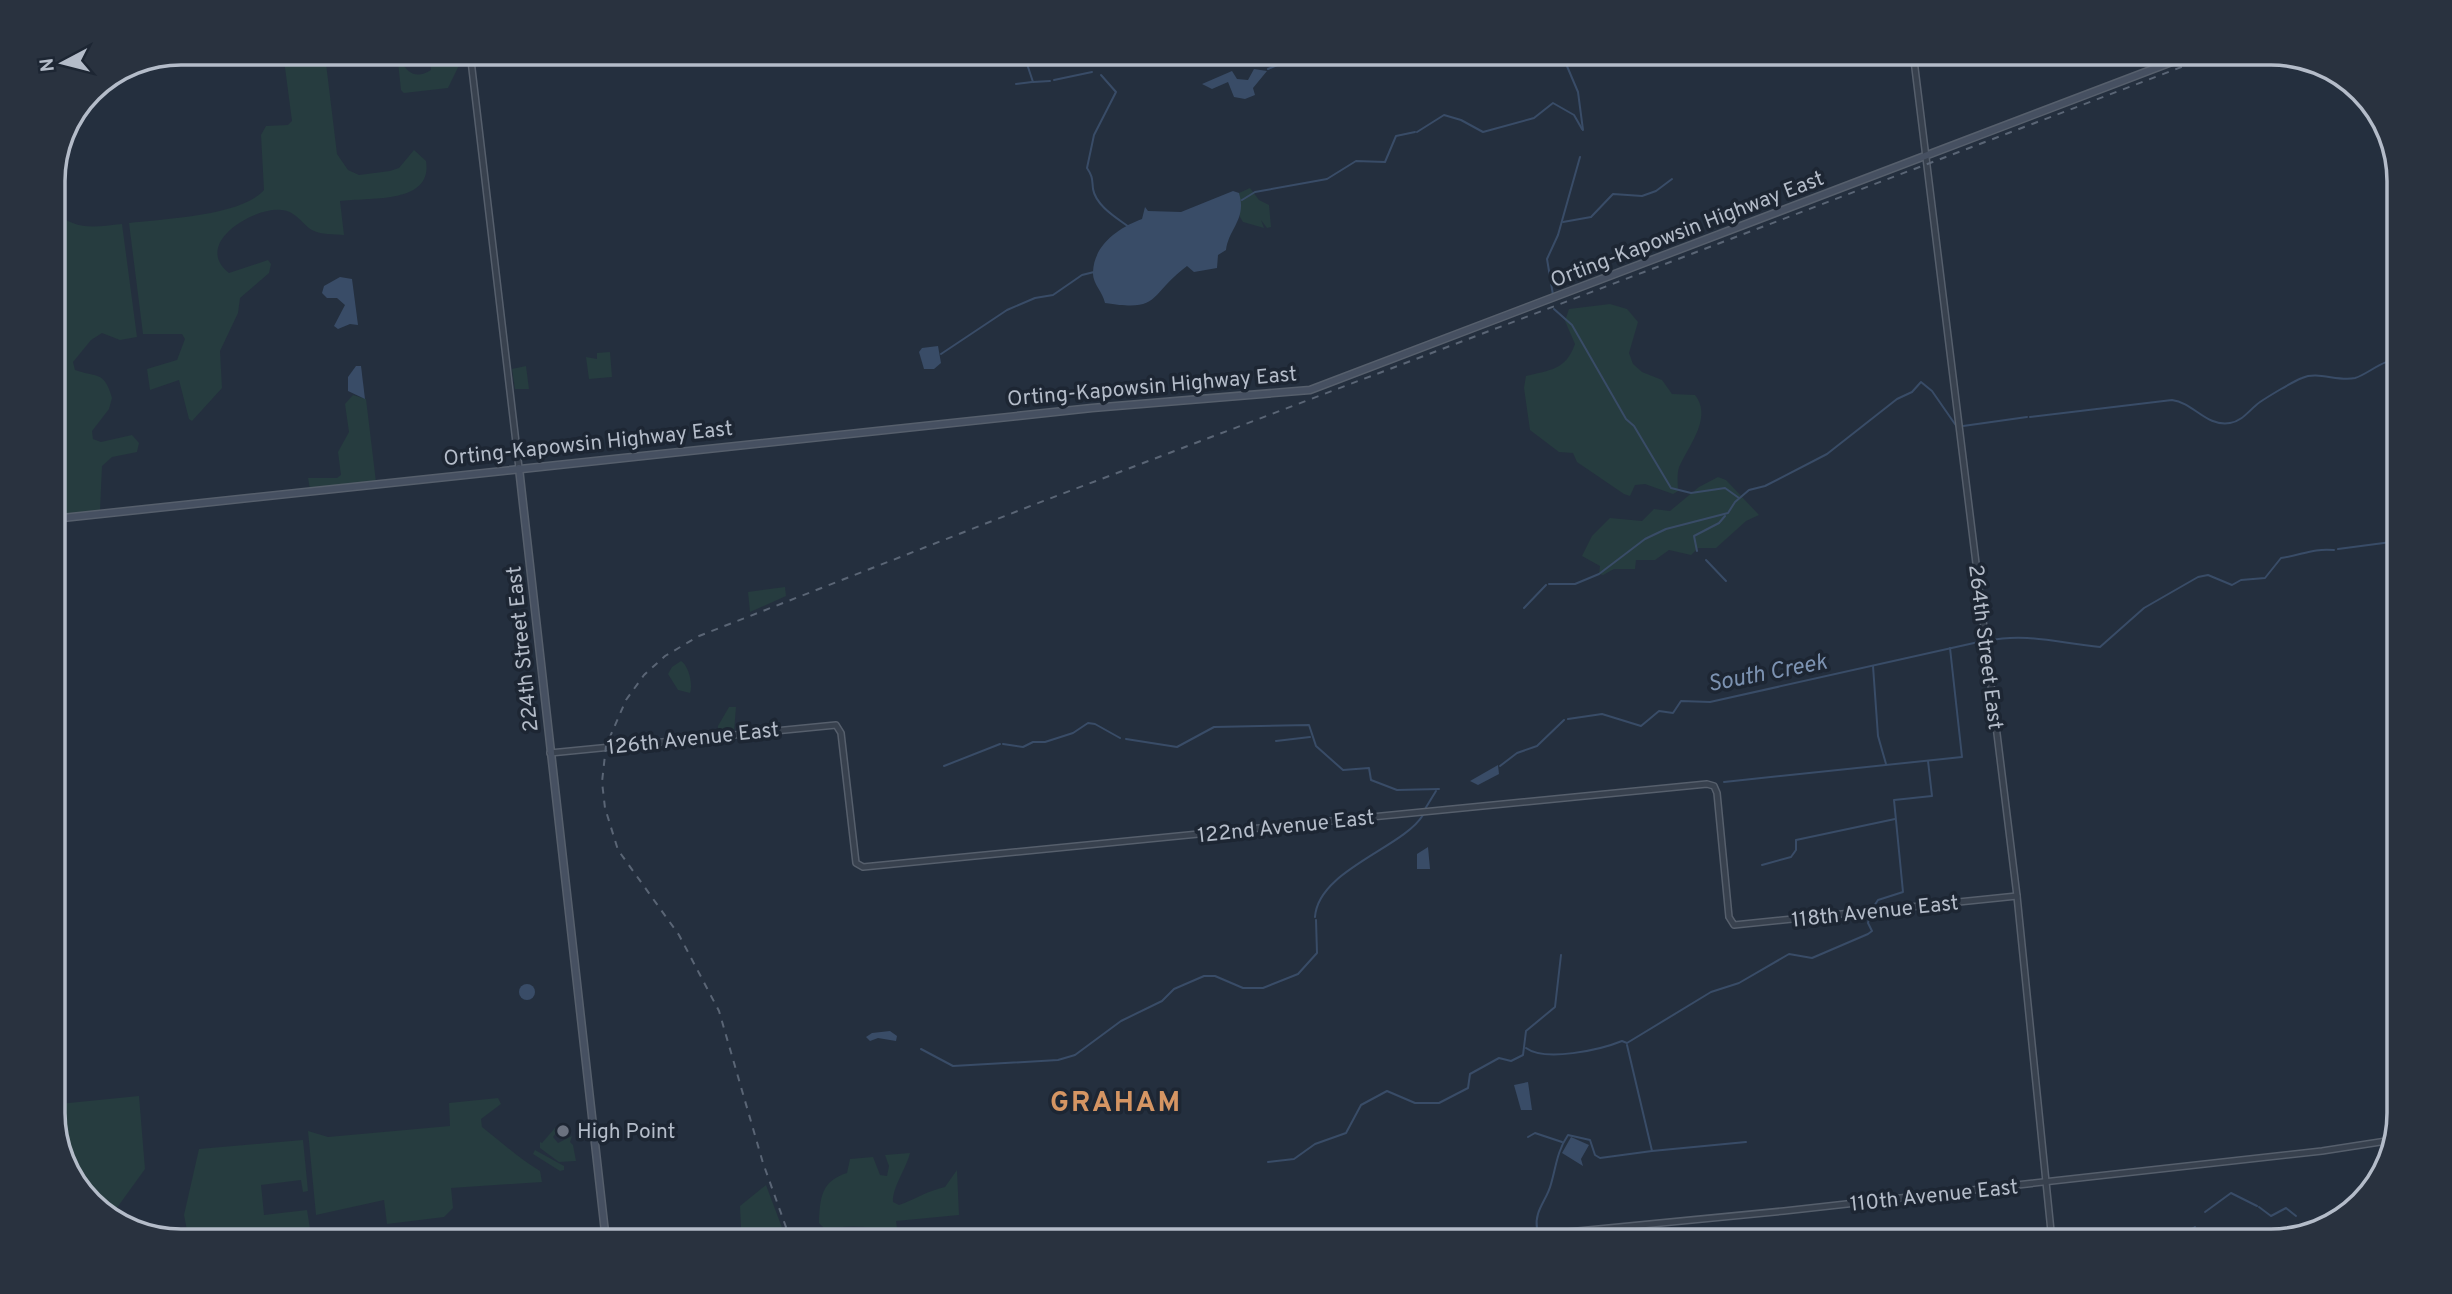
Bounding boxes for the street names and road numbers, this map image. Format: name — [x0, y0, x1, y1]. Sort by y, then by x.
street label: Orting-Kapowsin Highway East — [1547, 166, 1828, 295]
street label: Orting-Kapowsin Highway East — [1006, 361, 1298, 414]
street label: Orting-Kapowsin Highway East — [442, 416, 734, 473]
street label: 264th Street East — [1961, 563, 2008, 731]
street label: 224th Street East — [501, 565, 546, 733]
street label: 126th Avenue East — [606, 717, 781, 762]
street label: 122nd Avenue East — [1196, 805, 1376, 850]
street label: 118th Avenue East — [1790, 890, 1960, 935]
street label: 110th Avenue East — [1849, 1174, 2020, 1219]

